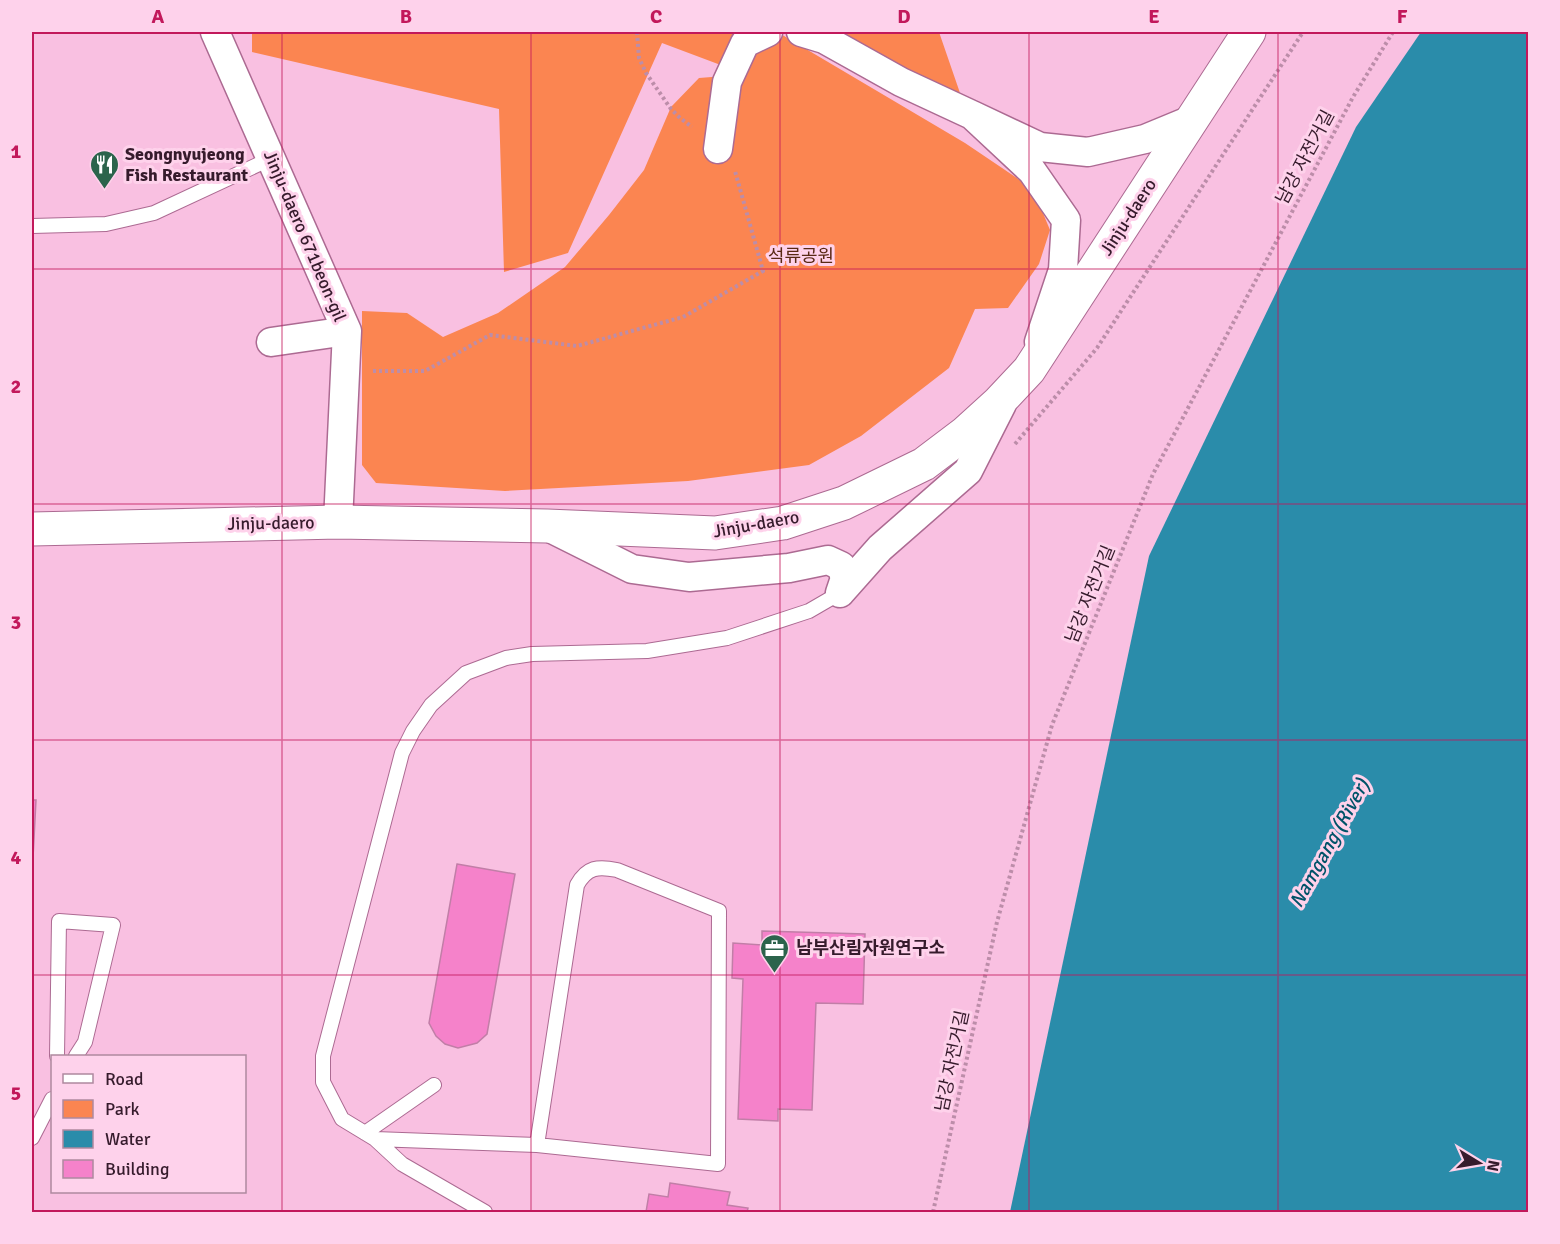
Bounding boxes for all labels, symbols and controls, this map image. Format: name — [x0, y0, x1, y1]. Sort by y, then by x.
text: A — [152, 4, 165, 29]
text: B — [400, 4, 412, 29]
text: C — [650, 4, 662, 29]
text: D — [897, 4, 911, 29]
text: E — [1148, 4, 1160, 29]
text: F — [1397, 4, 1408, 29]
street label: 남강 자전거길 — [1271, 106, 1339, 208]
text: 1 — [11, 139, 22, 164]
place label: Seongnyujeong Fish Restaurant — [125, 143, 248, 186]
street label: Jinju-daero 671beon-gil — [259, 147, 351, 325]
restaurant icon: Seongnyujeong Fish Restaurant — [88, 148, 120, 190]
street label: Jinju-daero — [1095, 174, 1161, 260]
park label: 석류공원 — [768, 245, 834, 267]
text: 2 — [11, 374, 21, 399]
street label: Jinju-daero — [711, 506, 801, 542]
street label: Jinju-daero — [227, 511, 315, 535]
street label: 남강 자전거길 — [1060, 542, 1120, 646]
text: 3 — [11, 610, 21, 635]
water label: Namgang (River) — [1284, 773, 1376, 912]
text: 4 — [11, 845, 22, 870]
office icon: 남부산림자원연구소 — [759, 932, 791, 974]
place label: 남부산림자원연구소 — [796, 937, 945, 959]
street label: 남강 자전거길 — [930, 1008, 974, 1114]
legend — [51, 1055, 246, 1193]
text: Road — [105, 1068, 144, 1090]
text: 5 — [11, 1081, 21, 1106]
text: Park — [105, 1098, 140, 1120]
text: Water — [105, 1128, 151, 1150]
north arrow — [1449, 1133, 1509, 1193]
text: Building — [105, 1158, 169, 1180]
text: N — [1482, 1158, 1504, 1173]

